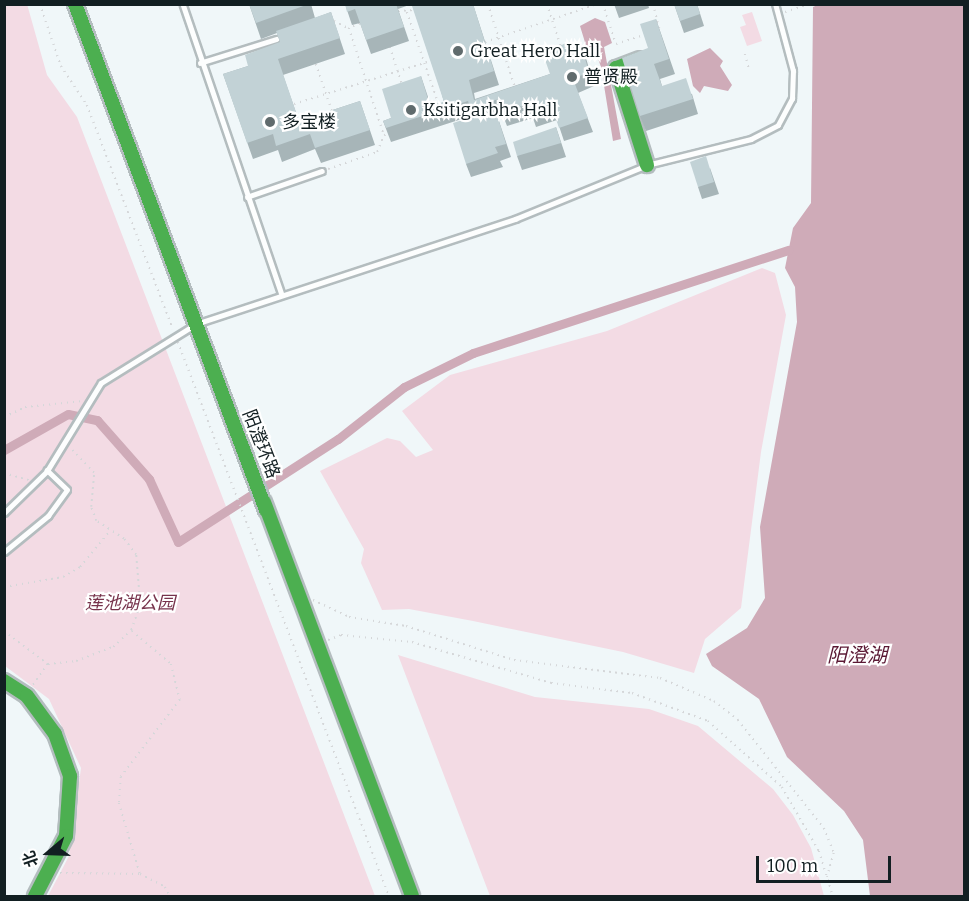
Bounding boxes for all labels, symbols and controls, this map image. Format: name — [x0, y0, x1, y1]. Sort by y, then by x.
place label: Great Hero Hall — [470, 40, 600, 62]
marker: Great Hero Hall — [451, 44, 465, 58]
place label: 普贤殿 — [584, 66, 638, 88]
marker: 普贤殿 — [565, 70, 579, 84]
place label: Ksitigarbha Hall — [423, 99, 557, 121]
marker: Ksitigarbha Hall — [404, 103, 418, 117]
place label: 多宝楼 — [282, 111, 336, 133]
marker: 多宝楼 — [263, 115, 277, 129]
street label: 阳澄环路 — [238, 407, 284, 481]
park label: 莲池湖公园 — [85, 592, 175, 614]
water label: 阳澄湖 — [827, 643, 887, 667]
north arrow — [18, 823, 78, 883]
scale bar — [759, 844, 894, 882]
text: 北 — [19, 848, 42, 870]
text: 100 m — [767, 855, 818, 877]

